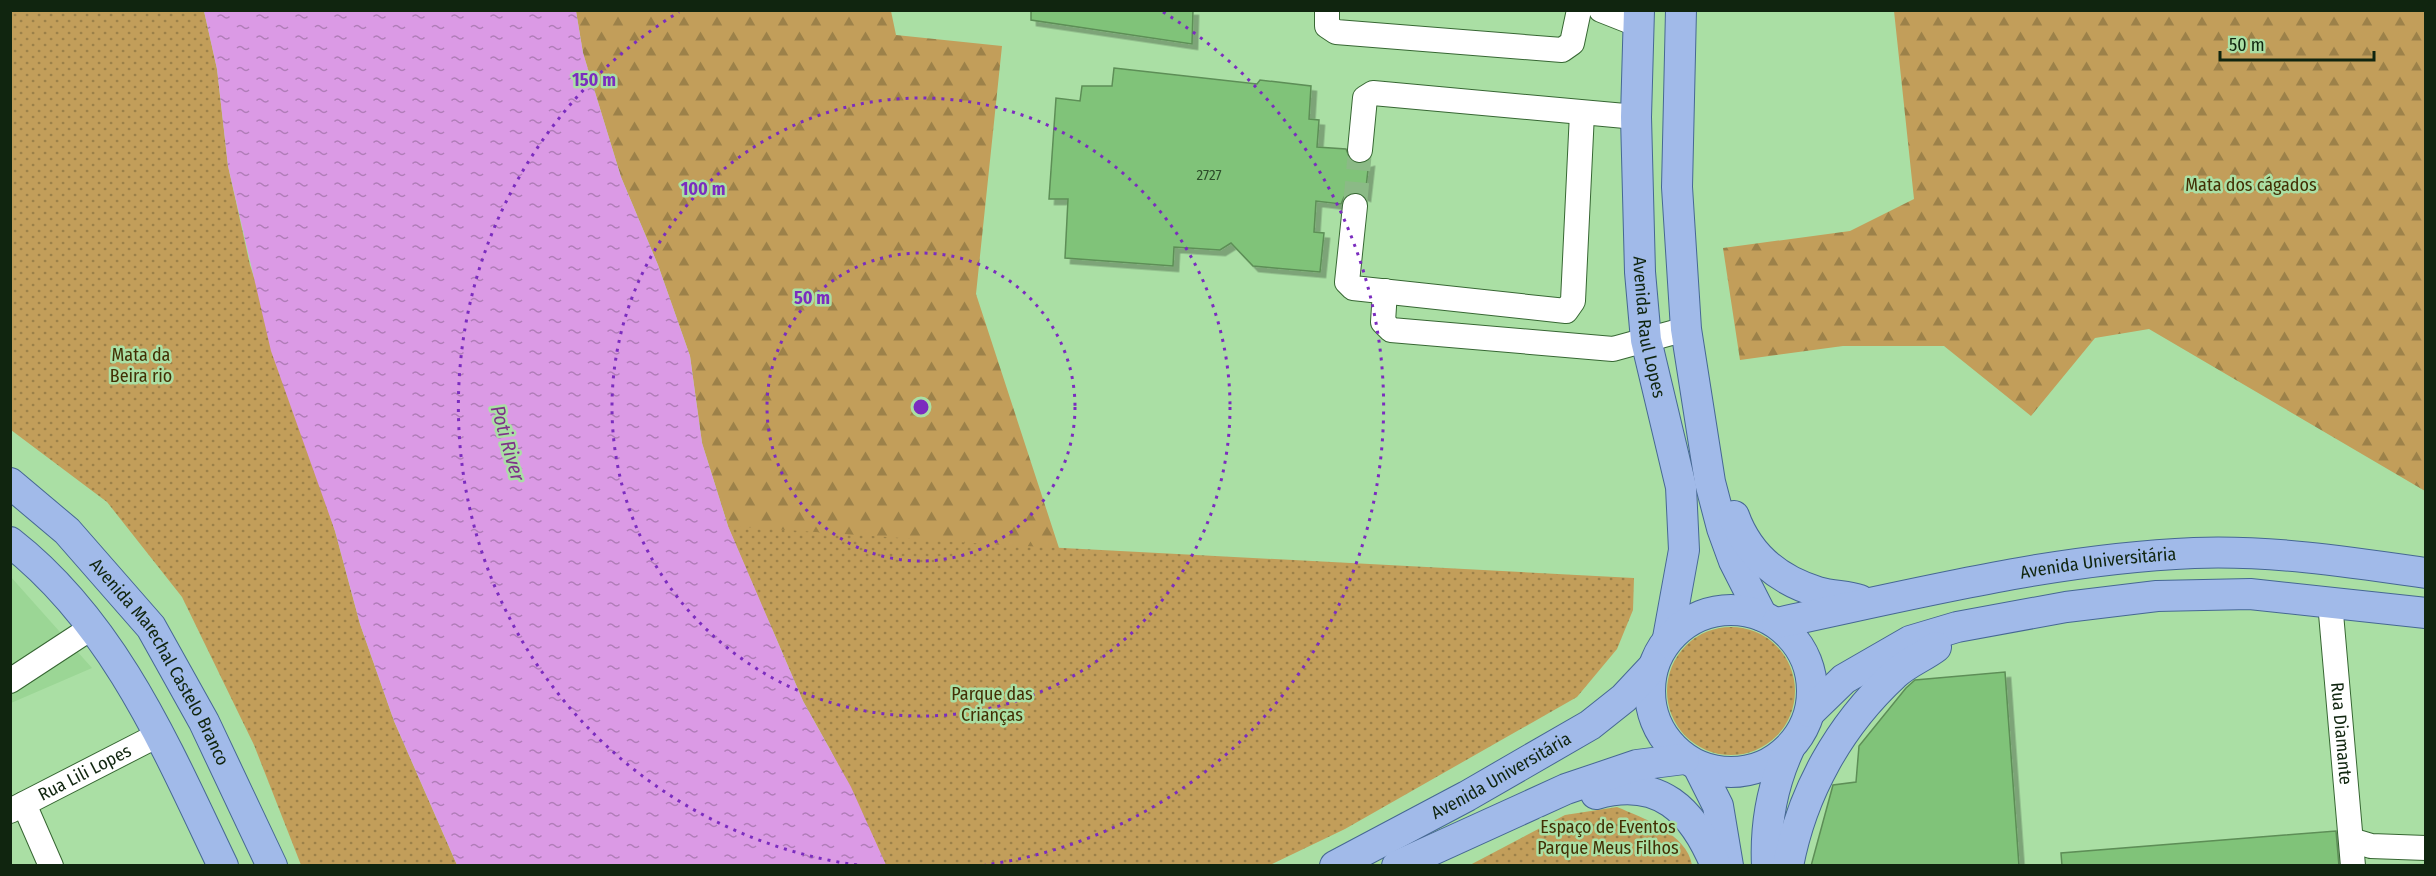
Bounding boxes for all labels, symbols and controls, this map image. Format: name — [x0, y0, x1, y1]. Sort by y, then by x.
scale bar — [2220, 24, 2374, 62]
text: 50 m — [2229, 34, 2265, 56]
text: 150 m — [572, 69, 616, 91]
house number: 2727 — [1196, 166, 1222, 184]
park label: Mata dos cágados — [2185, 174, 2317, 196]
text: 100 m — [681, 178, 725, 200]
street label: Avenida Raul Lopes — [1629, 256, 1670, 400]
text: 50 m — [794, 287, 830, 309]
park label: Mata da Beira rio — [110, 344, 172, 387]
centre of rings — [911, 397, 931, 417]
water label: Poti River — [486, 402, 530, 485]
street label: Avenida Universitária — [2018, 543, 2177, 584]
street label: Avenida Marechal Castelo Branco — [85, 554, 234, 769]
street label: Rua Diamante — [2326, 681, 2357, 786]
park label: Parque das Crianças — [951, 683, 1033, 726]
street label: Avenida Universitária — [1427, 727, 1575, 824]
street label: Rua Lili Lopes — [35, 740, 135, 806]
park label: Espaço de Eventos Parque Meus Filhos — [1537, 816, 1679, 859]

